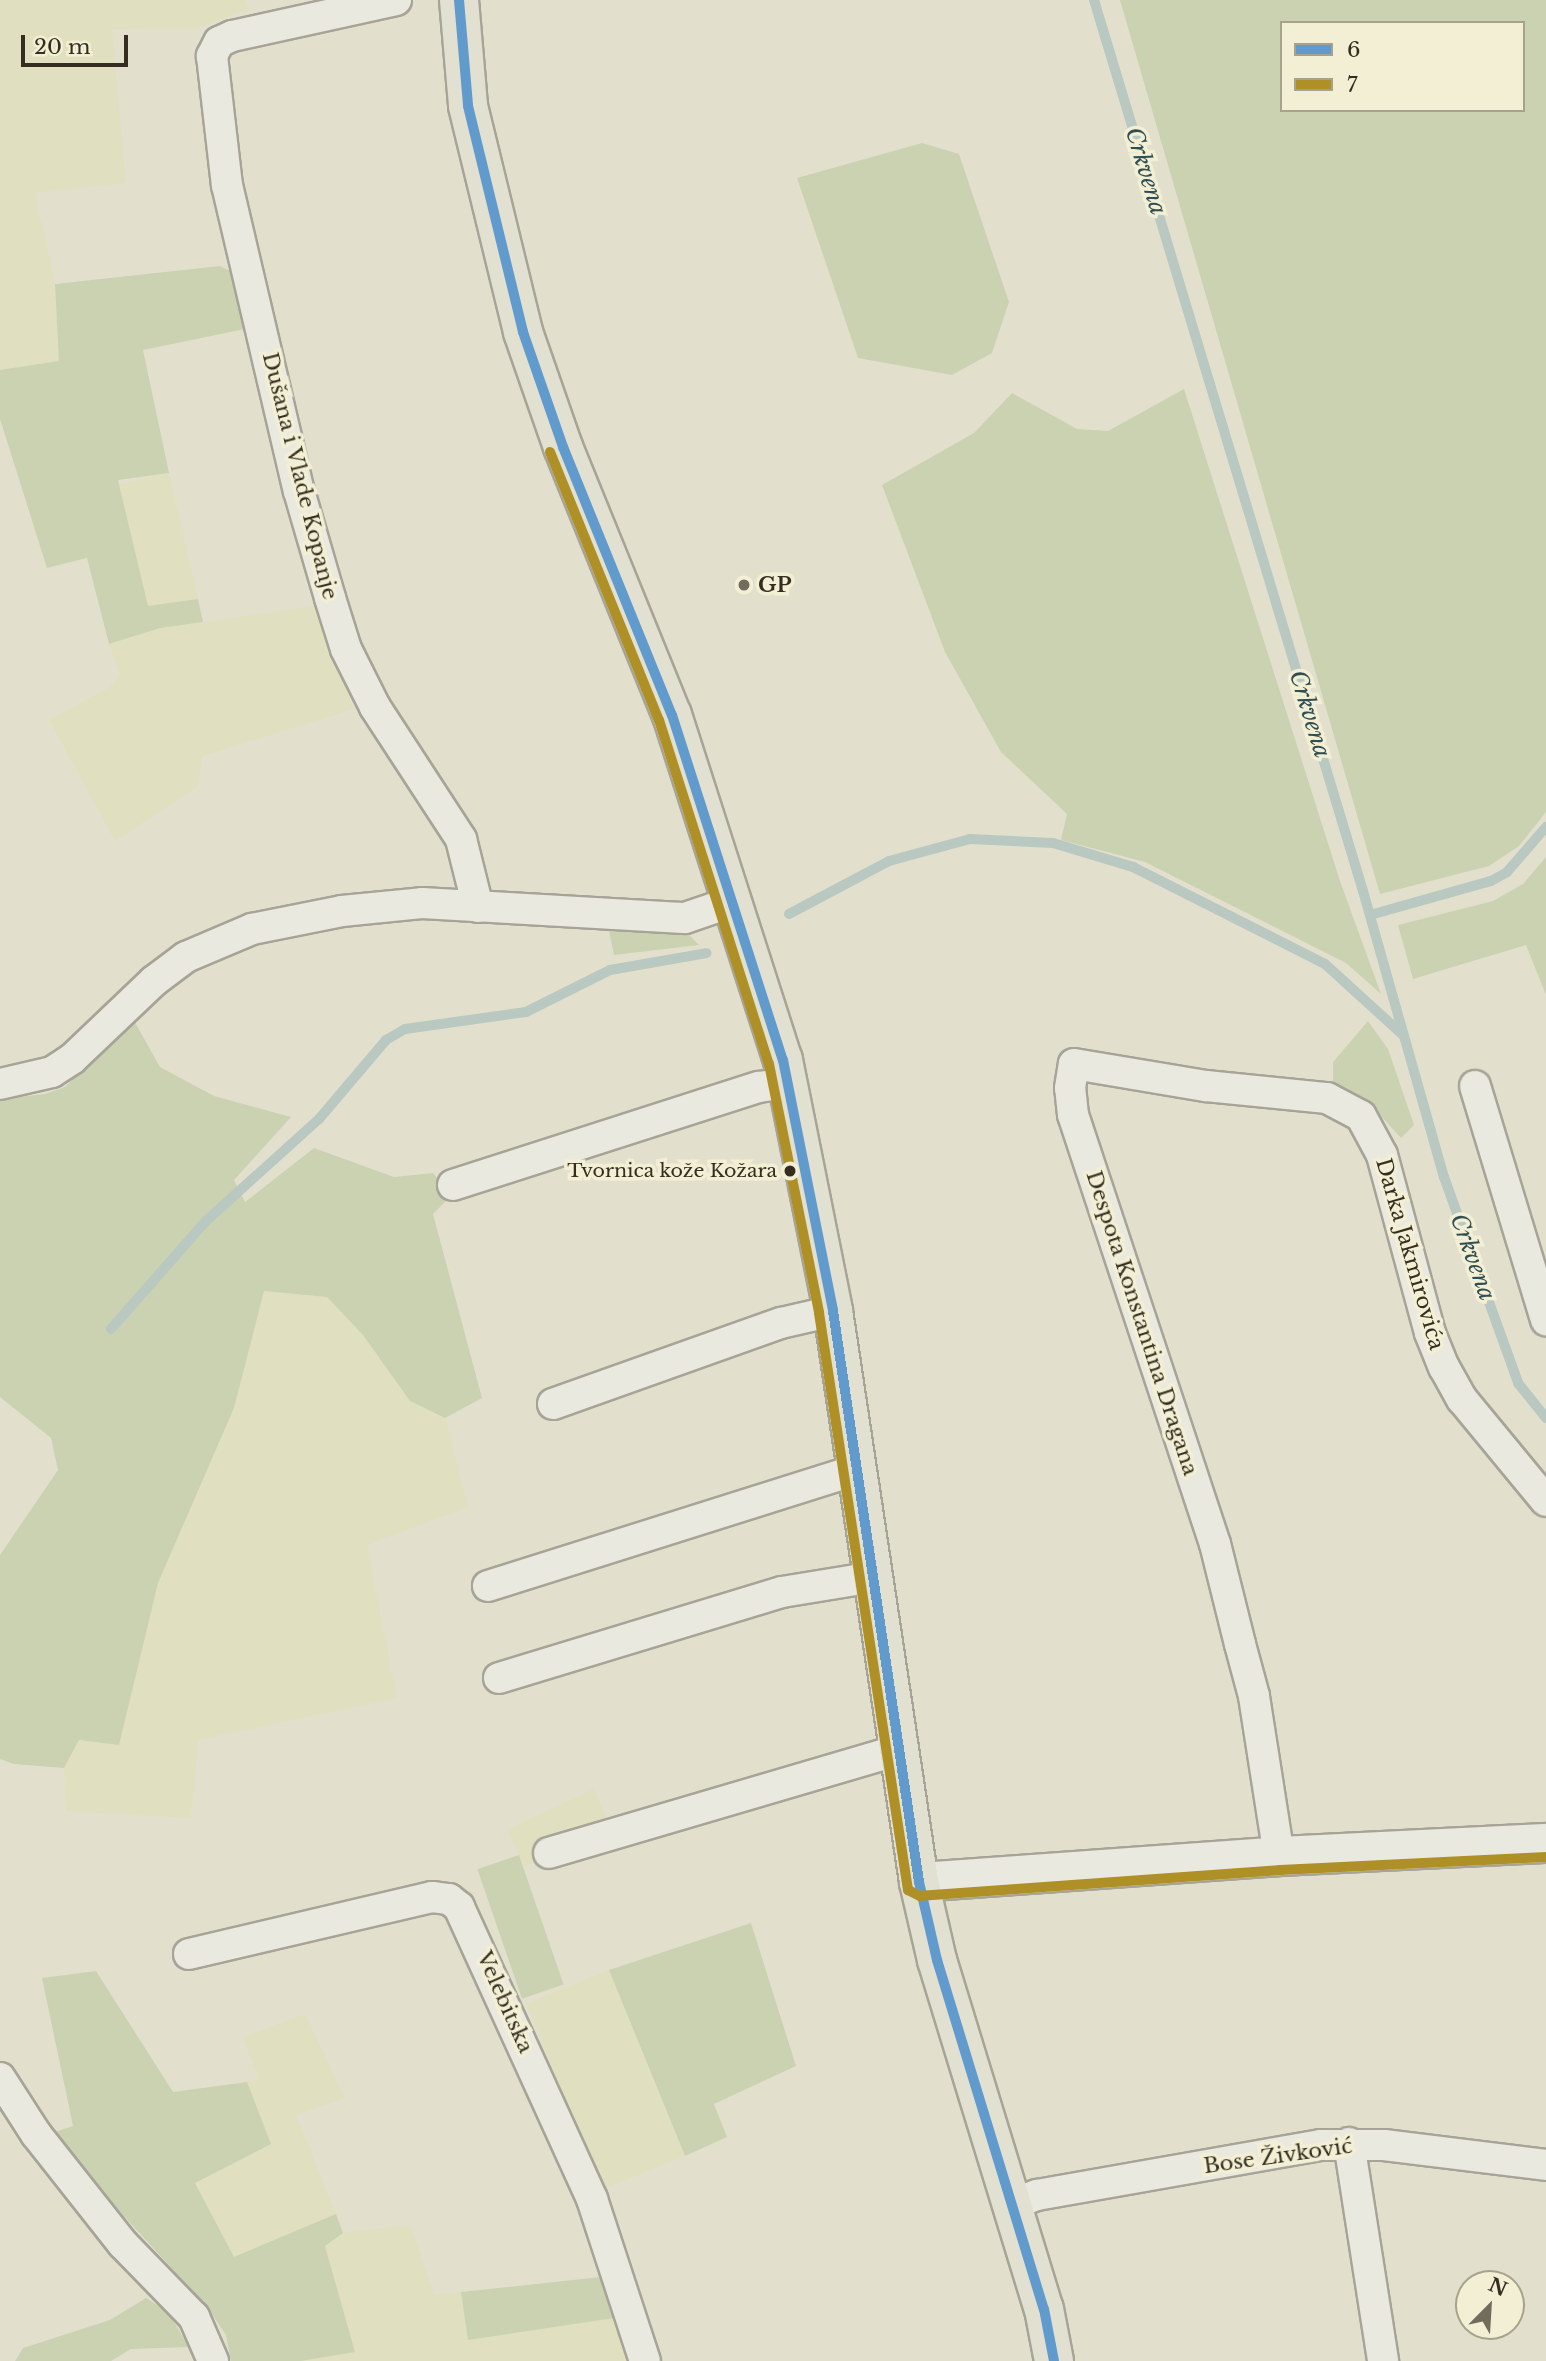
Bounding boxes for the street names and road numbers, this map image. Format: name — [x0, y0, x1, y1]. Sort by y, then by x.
street label: Dušana i Vlade Kopanje — [257, 349, 343, 603]
street label: Darka Jakmirovića — [1371, 1155, 1449, 1353]
street label: Despota Konstantina Dragana — [1081, 1167, 1203, 1479]
street label: Velebitska — [471, 1947, 539, 2057]
street label: Bose Živković — [1202, 2133, 1354, 2179]

